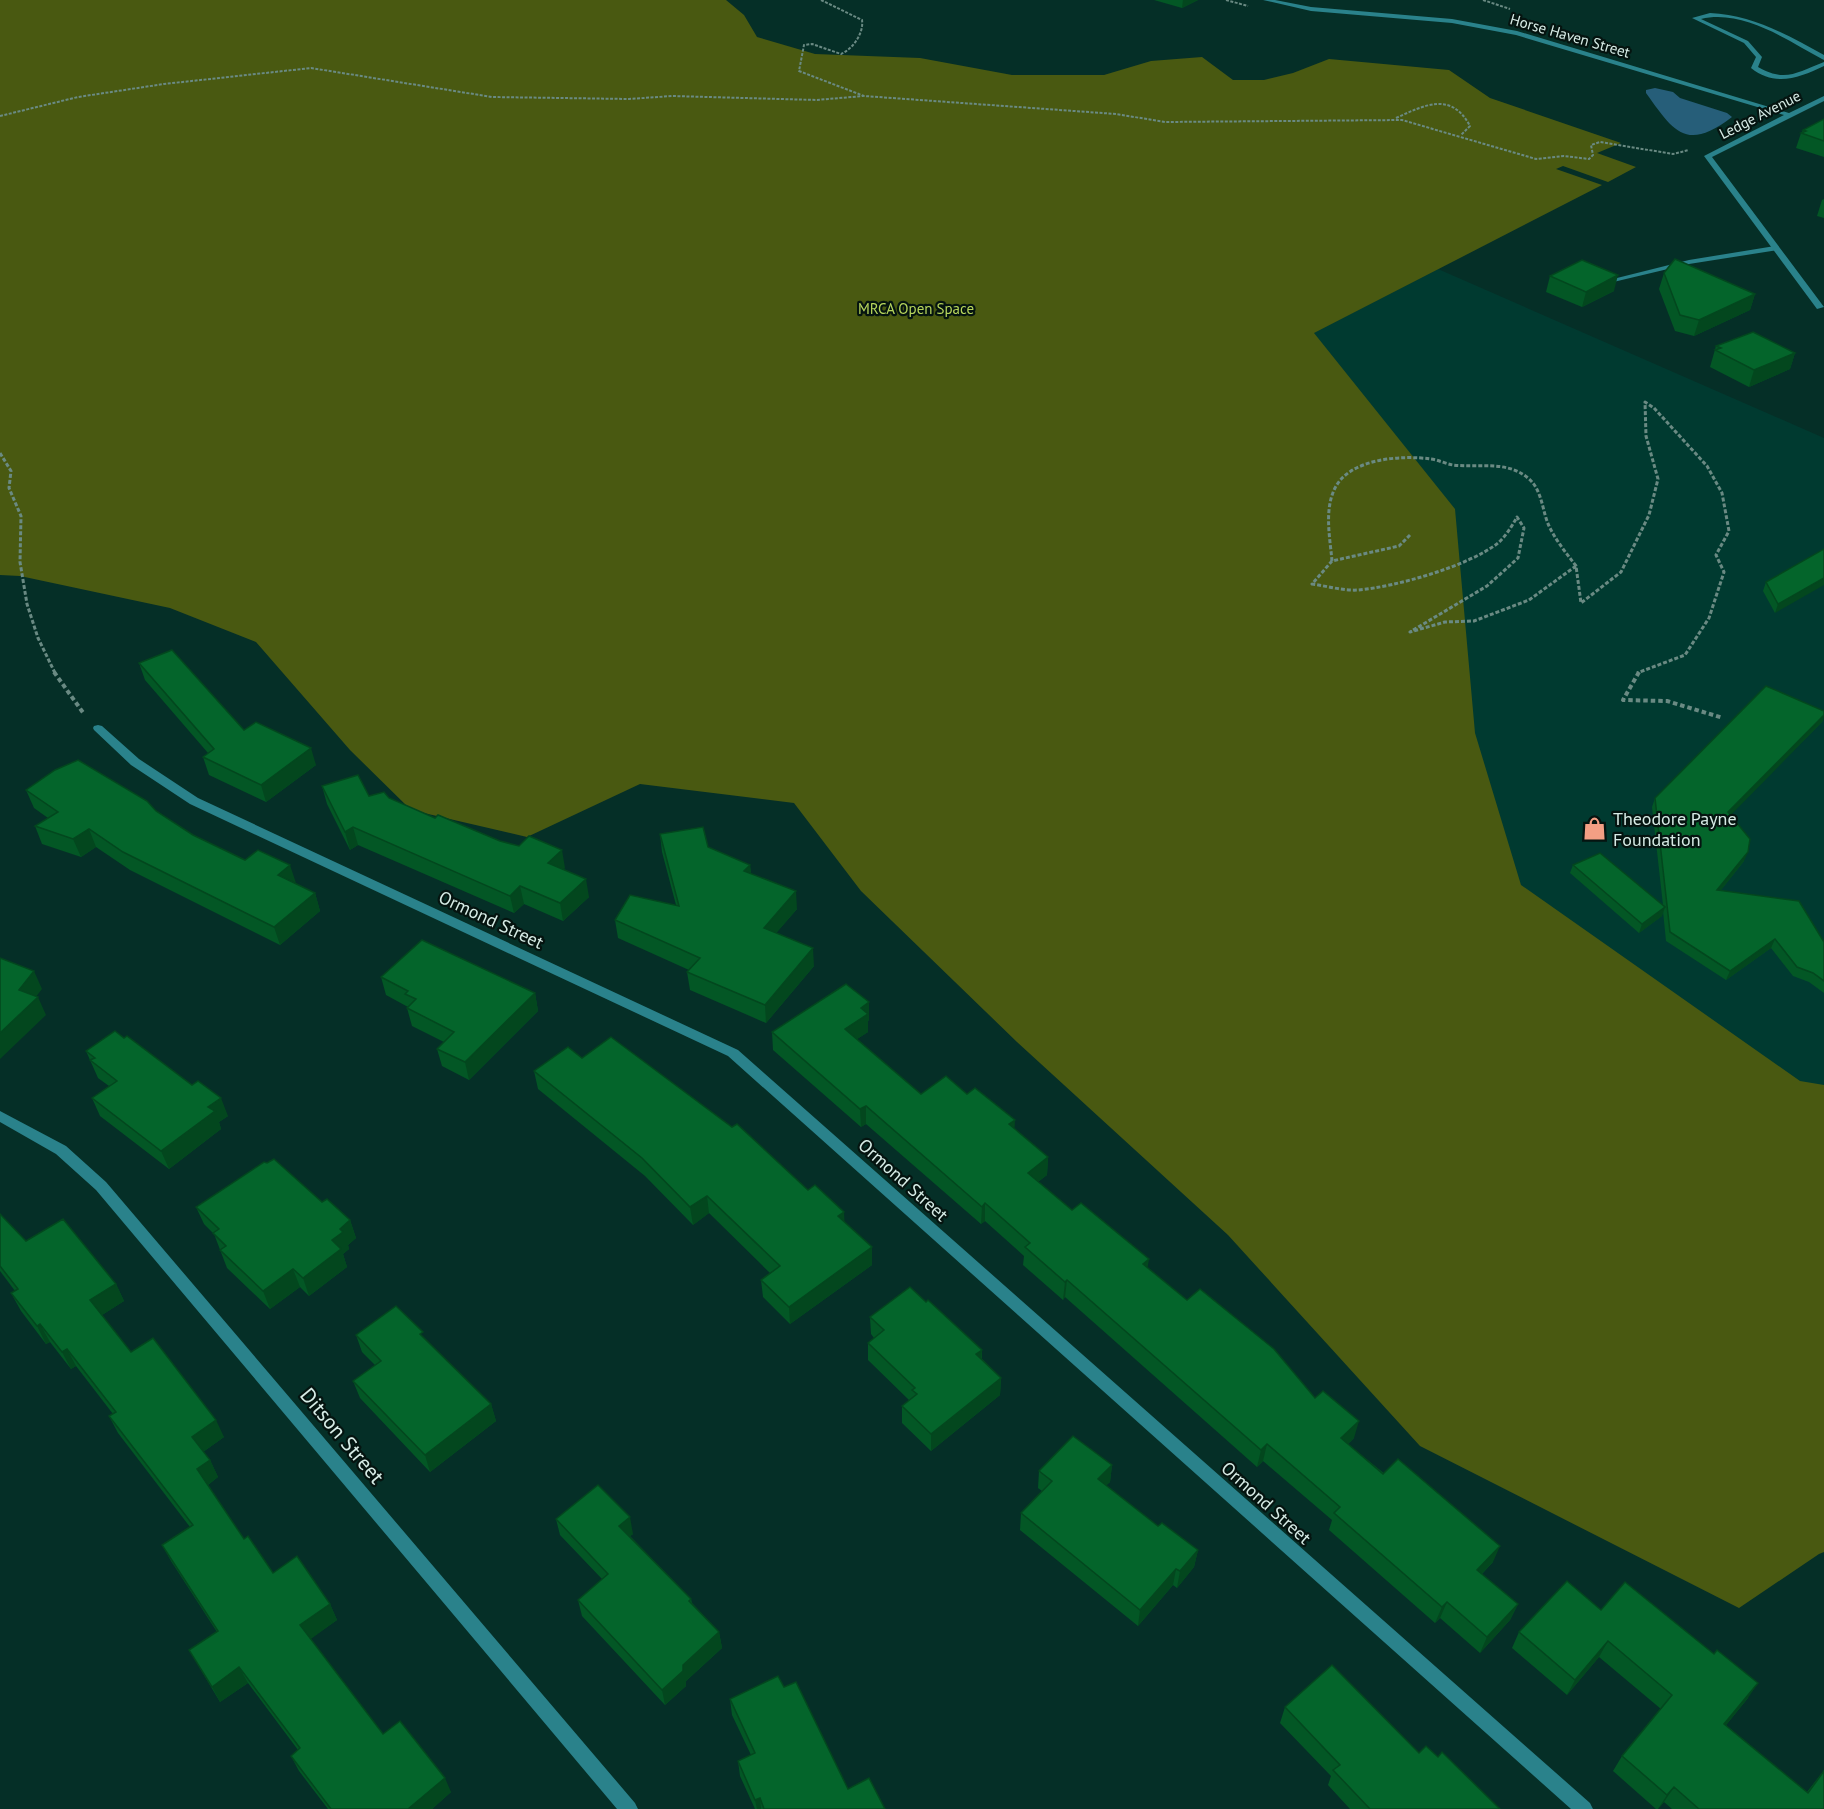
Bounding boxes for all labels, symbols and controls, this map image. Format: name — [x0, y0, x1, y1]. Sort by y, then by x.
street label: Horse Haven Street — [1508, 9, 1632, 62]
street label: Ledge Avenue — [1716, 86, 1804, 143]
park label: MRCA Open Space — [858, 299, 974, 318]
place label: Theodore Payne Foundation — [1613, 807, 1737, 851]
shop icon: Theodore Payne Foundation — [1582, 816, 1608, 842]
street label: Ormond Street — [435, 885, 547, 954]
street label: Ormond Street — [854, 1133, 953, 1226]
street label: Ditson Street — [294, 1382, 390, 1489]
street label: Ormond Street — [1217, 1456, 1316, 1549]

